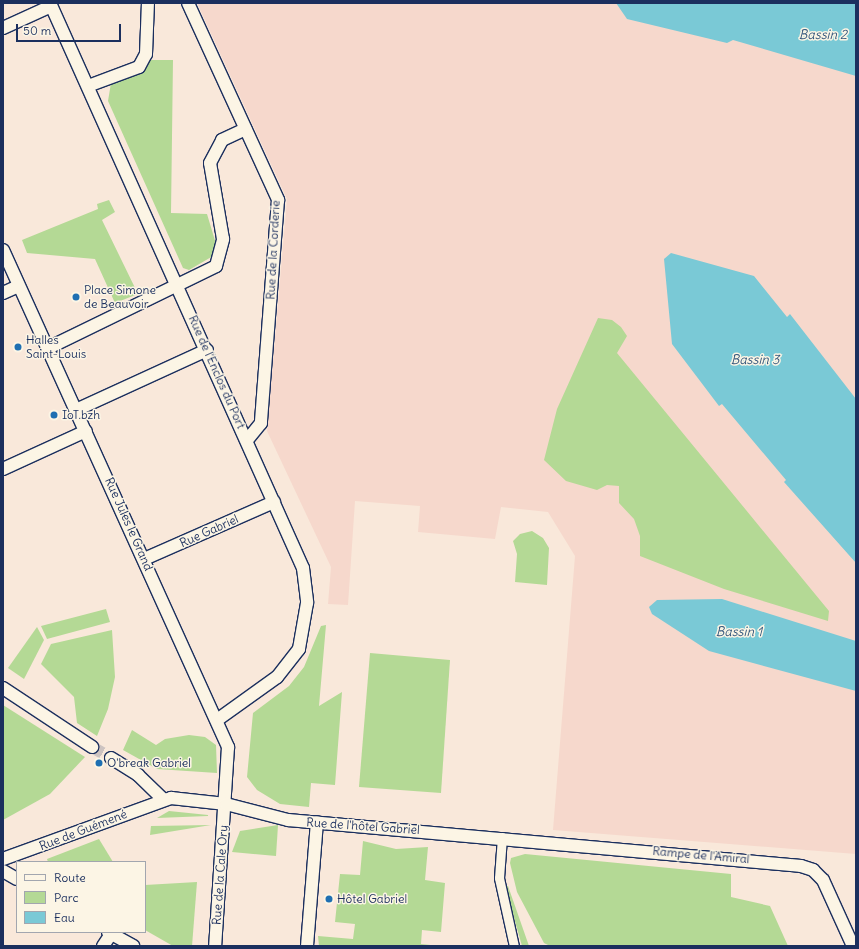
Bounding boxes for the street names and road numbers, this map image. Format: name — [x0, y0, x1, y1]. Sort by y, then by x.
street label: Rue de la Corderie — [263, 200, 283, 300]
street label: Rue de l'Enclos du Port — [186, 313, 248, 431]
street label: Rue Jules le Grand — [102, 475, 156, 573]
street label: Rue Gabriel — [177, 512, 241, 550]
street label: Rue de Guémené — [37, 807, 129, 853]
street label: Rue de l'hôtel Gabriel — [306, 815, 420, 837]
street label: Rue de la Cale Ory — [209, 825, 231, 925]
street label: Rampe de l'Amiral — [652, 844, 750, 866]

